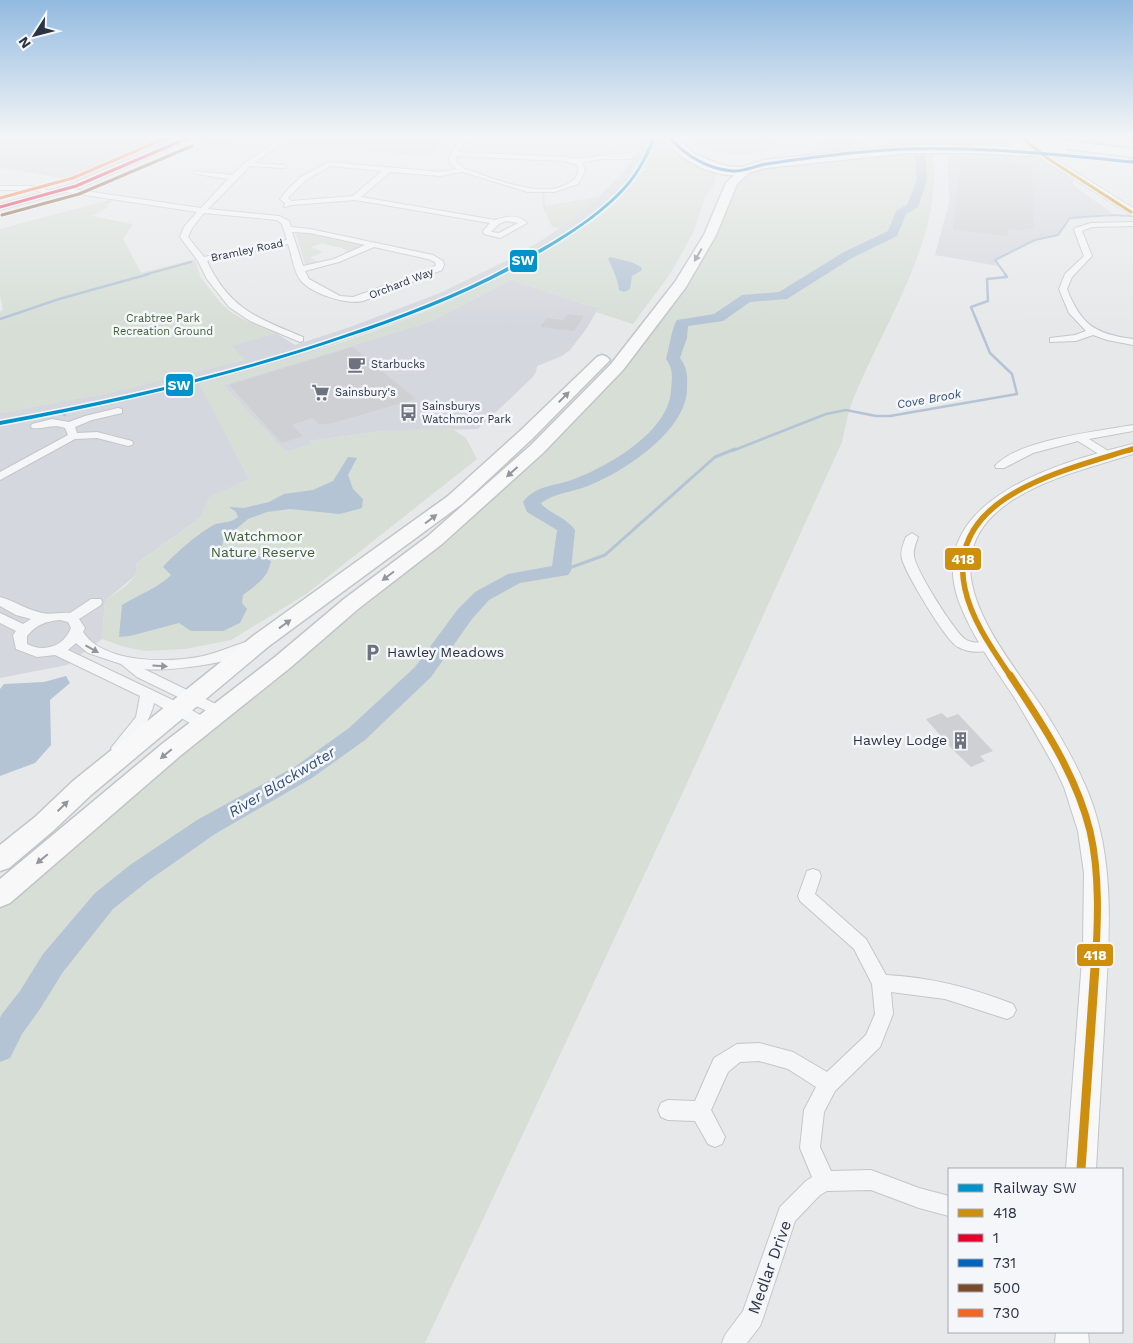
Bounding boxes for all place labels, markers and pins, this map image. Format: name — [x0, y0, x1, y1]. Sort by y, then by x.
cafe icon: Starbucks — [347, 354, 367, 374]
place label: Starbucks — [371, 358, 425, 371]
supermarket icon: Sainsbury's — [311, 382, 331, 402]
place label: Sainsbury's — [335, 386, 396, 399]
place label: Sainsburys Watchmoor Park — [422, 400, 511, 426]
bus stop icon: Sainsburys Watchmoor Park — [398, 402, 418, 422]
parking icon: Hawley Meadows — [363, 642, 383, 662]
place label: Hawley Meadows — [387, 644, 504, 660]
building icon: Hawley Lodge — [951, 730, 971, 750]
place label: Hawley Lodge — [853, 732, 947, 748]

